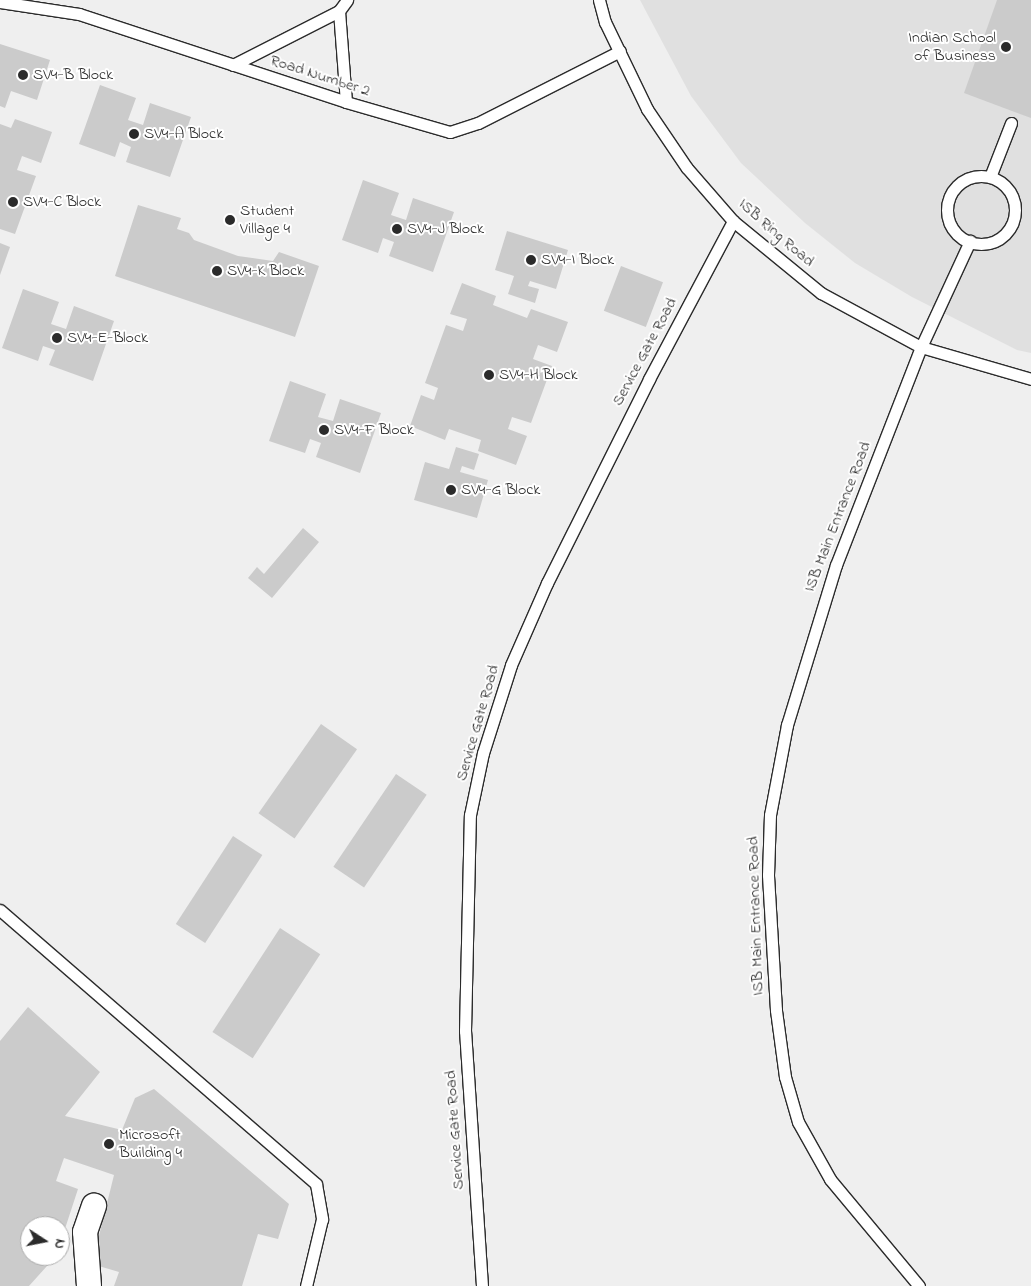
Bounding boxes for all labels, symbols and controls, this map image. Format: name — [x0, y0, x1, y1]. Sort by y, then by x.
place label: Indian School of Business — [908, 28, 996, 66]
marker: Indian School of Business — [1000, 41, 1012, 53]
street label: Road Number 2 — [268, 51, 372, 101]
place label: SV4-B Block — [33, 65, 113, 85]
marker: SV4-B Block — [17, 69, 29, 81]
place label: SV4-A Block — [144, 124, 223, 144]
marker: SV4-A Block — [128, 128, 140, 140]
place label: SV4-C Block — [23, 192, 101, 212]
street label: ISB Ring Road — [734, 195, 818, 271]
marker: SV4-C Block — [7, 196, 19, 208]
place label: Student Village 4 — [240, 201, 294, 239]
marker: Student Village 4 — [224, 214, 236, 226]
place label: SV4-J Block — [407, 219, 484, 239]
marker: SV4-J Block — [391, 223, 403, 235]
place label: SV4-I Block — [541, 250, 614, 270]
marker: SV4-I Block — [525, 254, 537, 266]
place label: SV4-K Block — [227, 261, 304, 281]
marker: SV4-K Block — [211, 265, 223, 277]
street label: Service Gate Road — [608, 295, 682, 409]
place label: SV4-E-Block — [67, 328, 148, 348]
marker: SV4-E-Block — [51, 332, 63, 344]
place label: SV4-H Block — [499, 365, 578, 385]
marker: SV4-H Block — [483, 369, 495, 381]
place label: SV4-F Block — [334, 420, 414, 440]
marker: SV4-F Block — [318, 424, 330, 436]
street label: ISB Main Entrance Road — [800, 439, 876, 595]
place label: SV4-G Block — [461, 480, 540, 500]
marker: SV4-G Block — [445, 484, 457, 496]
street label: Service Gate Road — [452, 663, 504, 783]
street label: ISB Main Entrance Road — [744, 836, 768, 996]
street label: Service Gate Road — [441, 1070, 469, 1190]
place label: Microsoft Building 4 — [119, 1125, 182, 1163]
marker: Microsoft Building 4 — [103, 1138, 115, 1150]
north arrow — [20, 1216, 70, 1266]
text: N — [48, 1237, 70, 1250]

